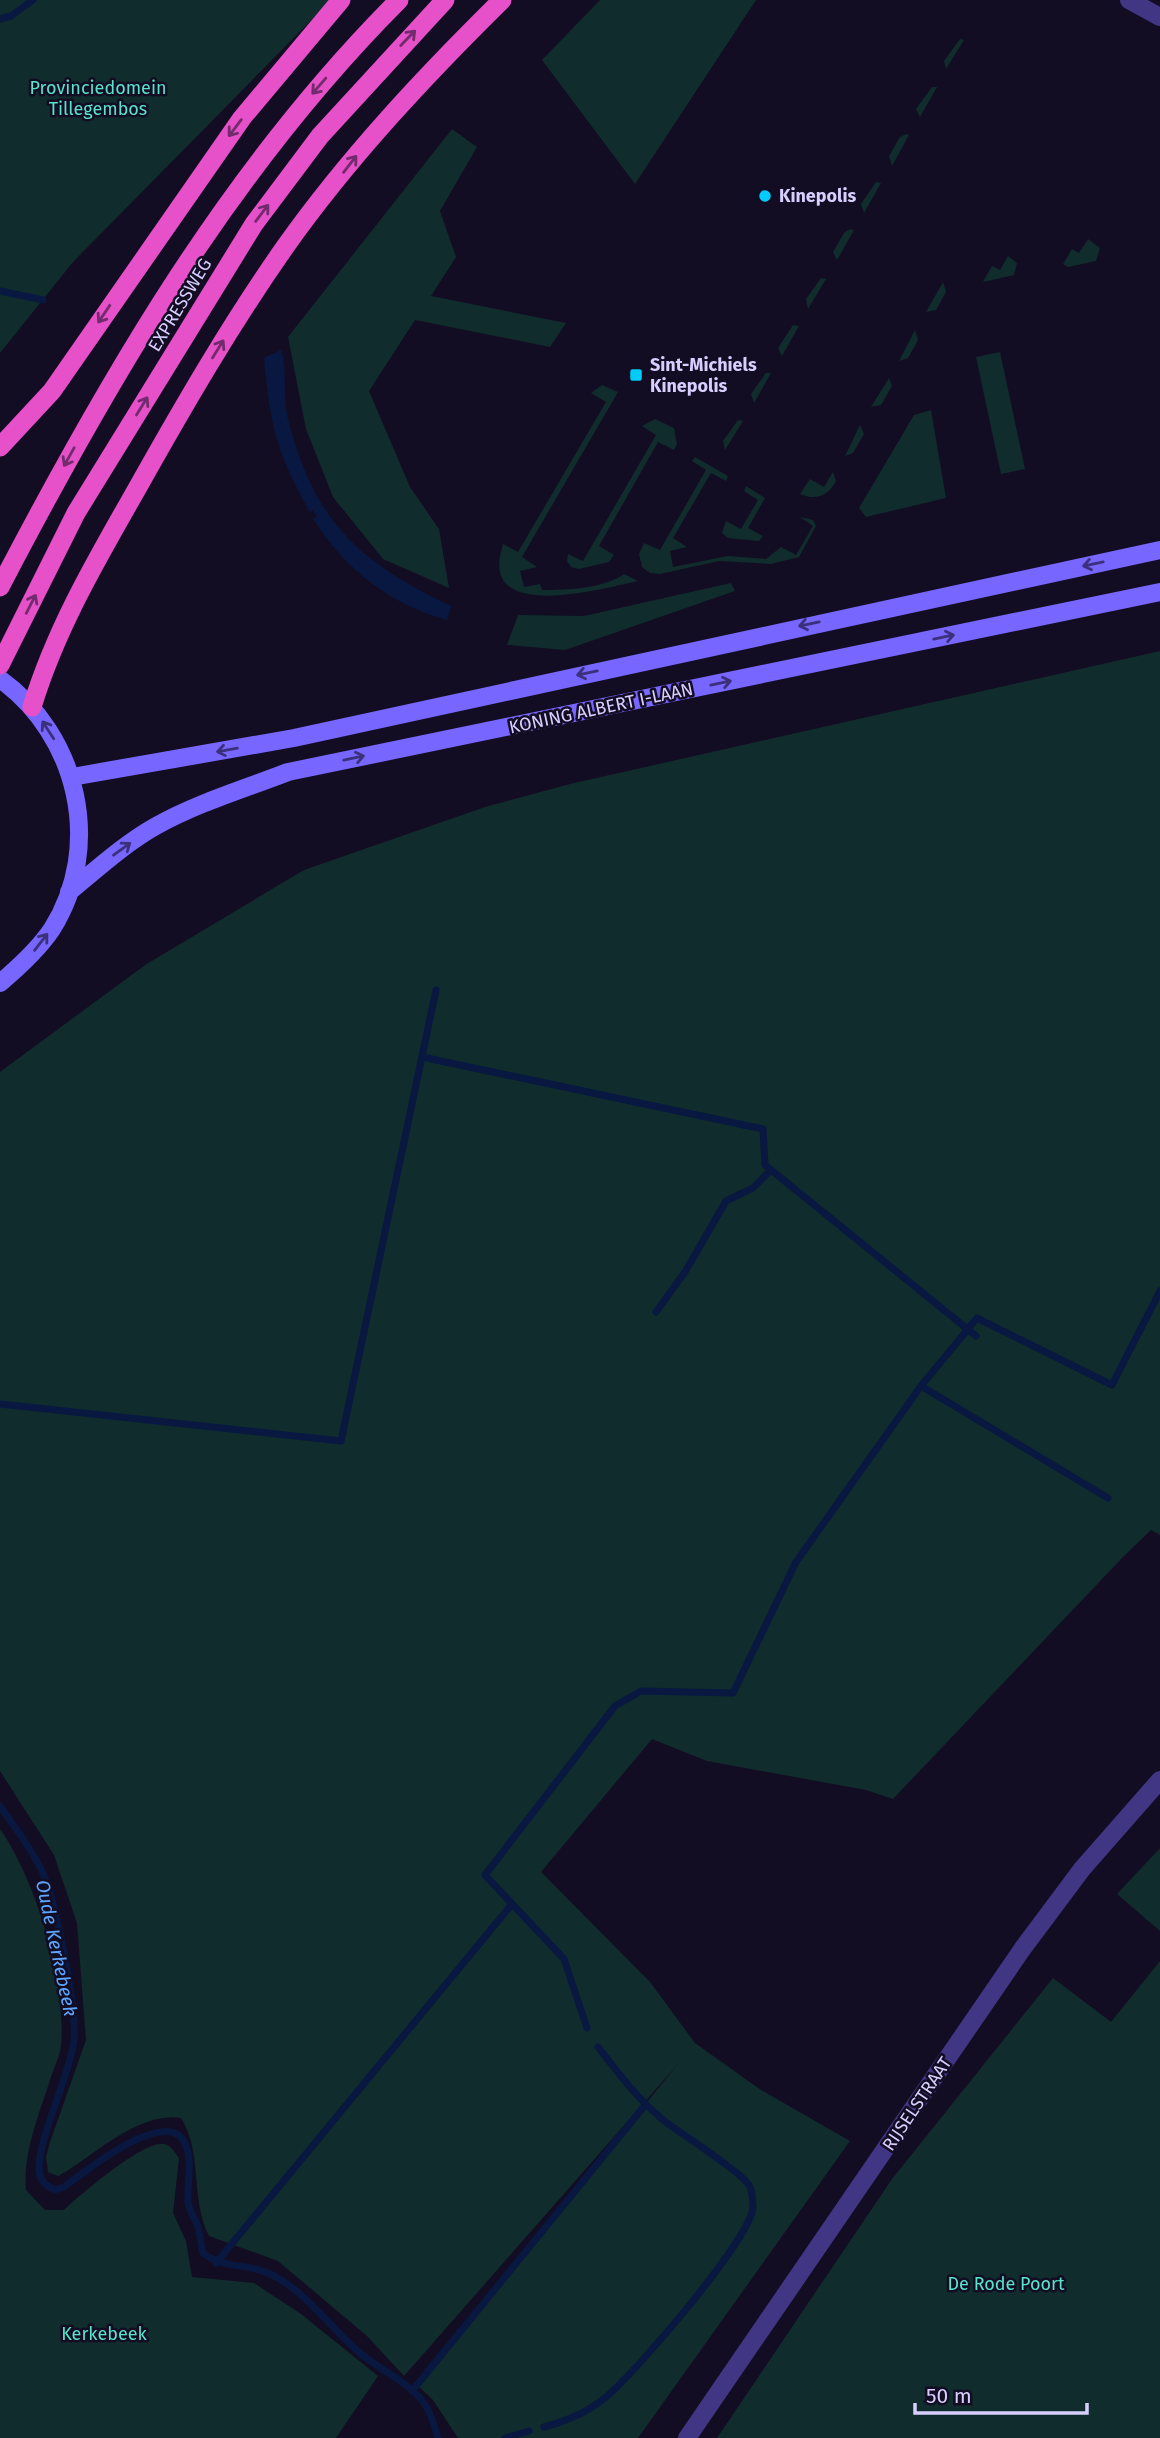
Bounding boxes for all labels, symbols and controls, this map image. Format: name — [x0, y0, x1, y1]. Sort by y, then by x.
one-way arrow — [399, 30, 416, 48]
park label: Provinciedomein Tillegembos — [29, 77, 167, 120]
one-way arrow — [311, 77, 327, 95]
one-way arrow — [227, 118, 242, 137]
one-way arrow — [342, 156, 357, 174]
place label: Kinepolis — [779, 185, 856, 207]
marker: Kinepolis — [757, 188, 773, 204]
one-way arrow — [254, 203, 269, 222]
street label: EXPRESSWEG — [144, 254, 216, 356]
one-way arrow — [97, 304, 111, 323]
one-way arrow — [211, 340, 225, 360]
place label: Sint-Michiels Kinepolis — [650, 354, 757, 397]
marker: Sint-Michiels Kinepolis — [628, 367, 644, 383]
one-way arrow — [136, 397, 150, 417]
one-way arrow — [62, 446, 76, 466]
one-way arrow — [1082, 558, 1105, 572]
one-way arrow — [24, 594, 38, 615]
one-way arrow — [798, 618, 821, 632]
one-way arrow — [932, 630, 955, 643]
one-way arrow — [576, 667, 599, 681]
one-way arrow — [709, 675, 732, 689]
street label: KONING ALBERT I-LAAN — [507, 678, 695, 738]
one-way arrow — [41, 720, 55, 740]
one-way arrow — [216, 744, 239, 757]
one-way arrow — [342, 751, 365, 765]
one-way arrow — [112, 842, 131, 856]
one-way arrow — [34, 934, 49, 952]
water label: Oude Kerkebeek — [31, 1878, 82, 2018]
street label: RIJSELSTRAAT — [878, 2052, 957, 2155]
park label: De Rode Poort — [947, 2273, 1065, 2295]
park label: Kerkebeek — [61, 2323, 148, 2345]
scale bar — [915, 2372, 1086, 2416]
text: 50 m — [926, 2383, 972, 2409]

